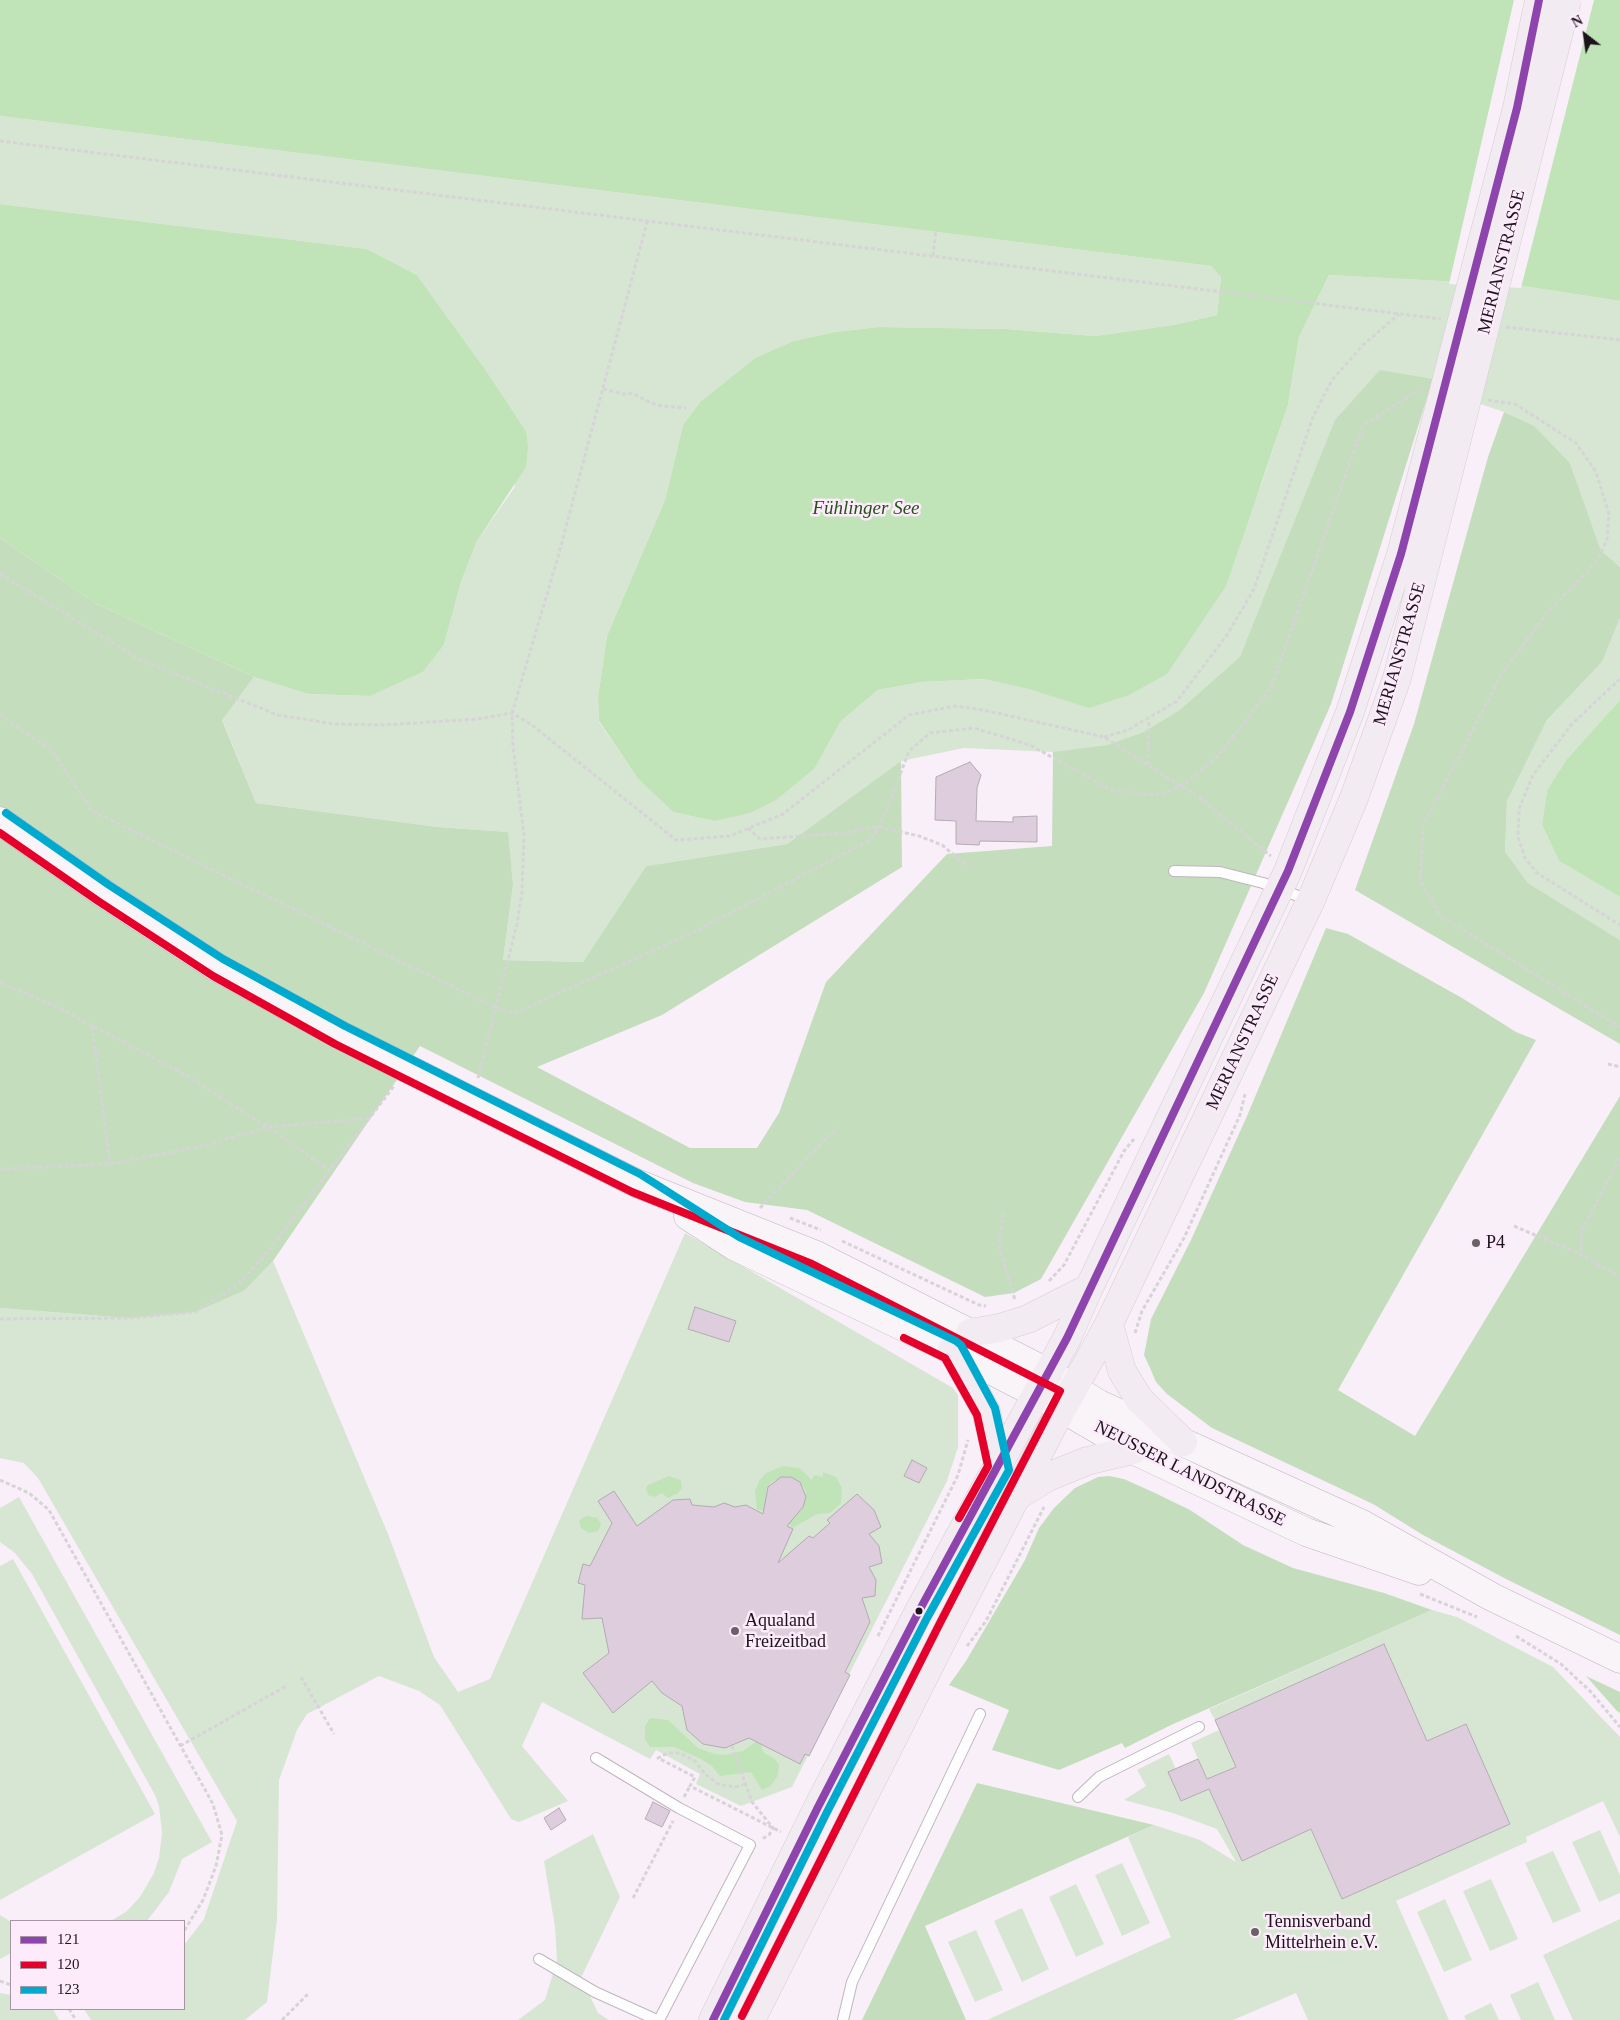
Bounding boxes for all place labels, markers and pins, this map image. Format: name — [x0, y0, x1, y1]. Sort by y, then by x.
place label: P4 — [1486, 1232, 1505, 1254]
marker: P4 — [1470, 1237, 1482, 1249]
unlabelled marker — [914, 1606, 924, 1616]
place label: Aqualand Freizeitbad — [745, 1610, 826, 1652]
marker: Aqualand Freizeitbad — [729, 1625, 741, 1637]
place label: Tennisverband Mittelrhein e.V. — [1265, 1911, 1378, 1954]
marker: Tennisverband Mittelrhein e.V. — [1249, 1926, 1261, 1938]

